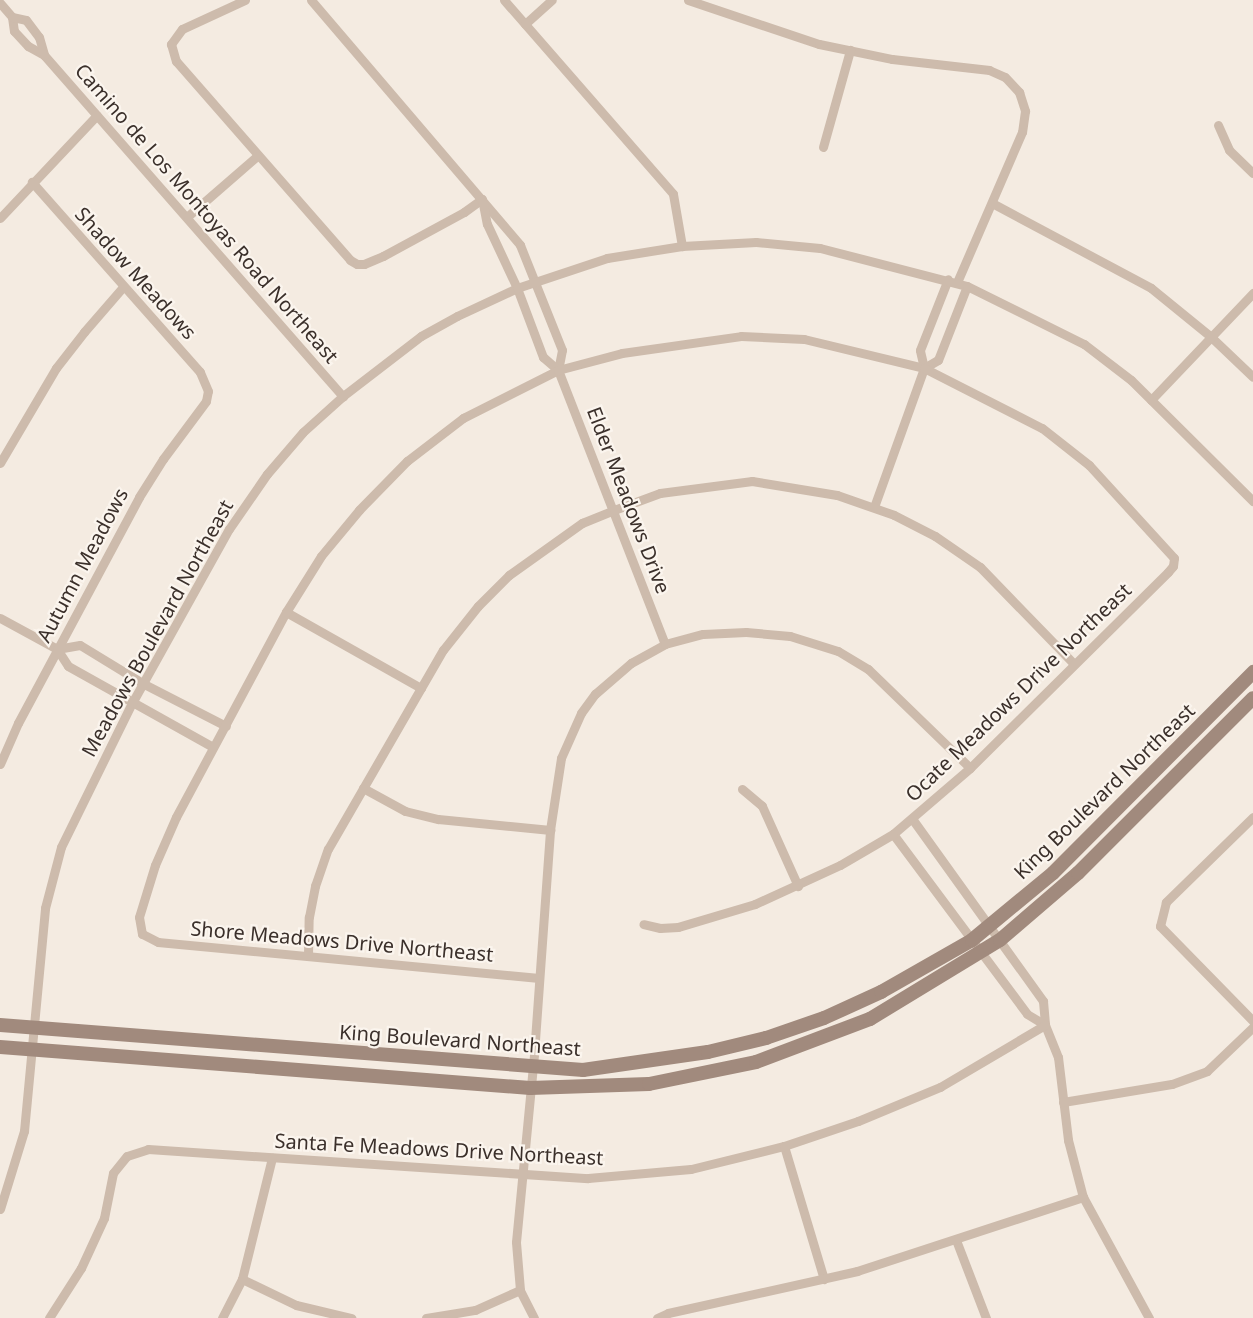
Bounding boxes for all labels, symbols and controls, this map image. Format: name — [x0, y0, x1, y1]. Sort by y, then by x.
street label: Camino de Los Montoyas Road Northeast — [70, 58, 344, 368]
street label: Shadow Meadows — [70, 202, 202, 344]
street label: Elder Meadows Drive — [582, 403, 676, 597]
street label: Autumn Meadows — [31, 484, 133, 646]
street label: Meadows Boulevard Northeast — [76, 495, 238, 761]
street label: Ocate Meadows Drive Northeast — [900, 578, 1136, 806]
street label: King Boulevard Northeast — [1009, 698, 1199, 884]
street label: Shore Meadows Drive Northeast — [190, 916, 494, 966]
street label: King Boulevard Northeast — [338, 1020, 582, 1060]
street label: Santa Fe Meadows Drive Northeast — [274, 1128, 604, 1170]

